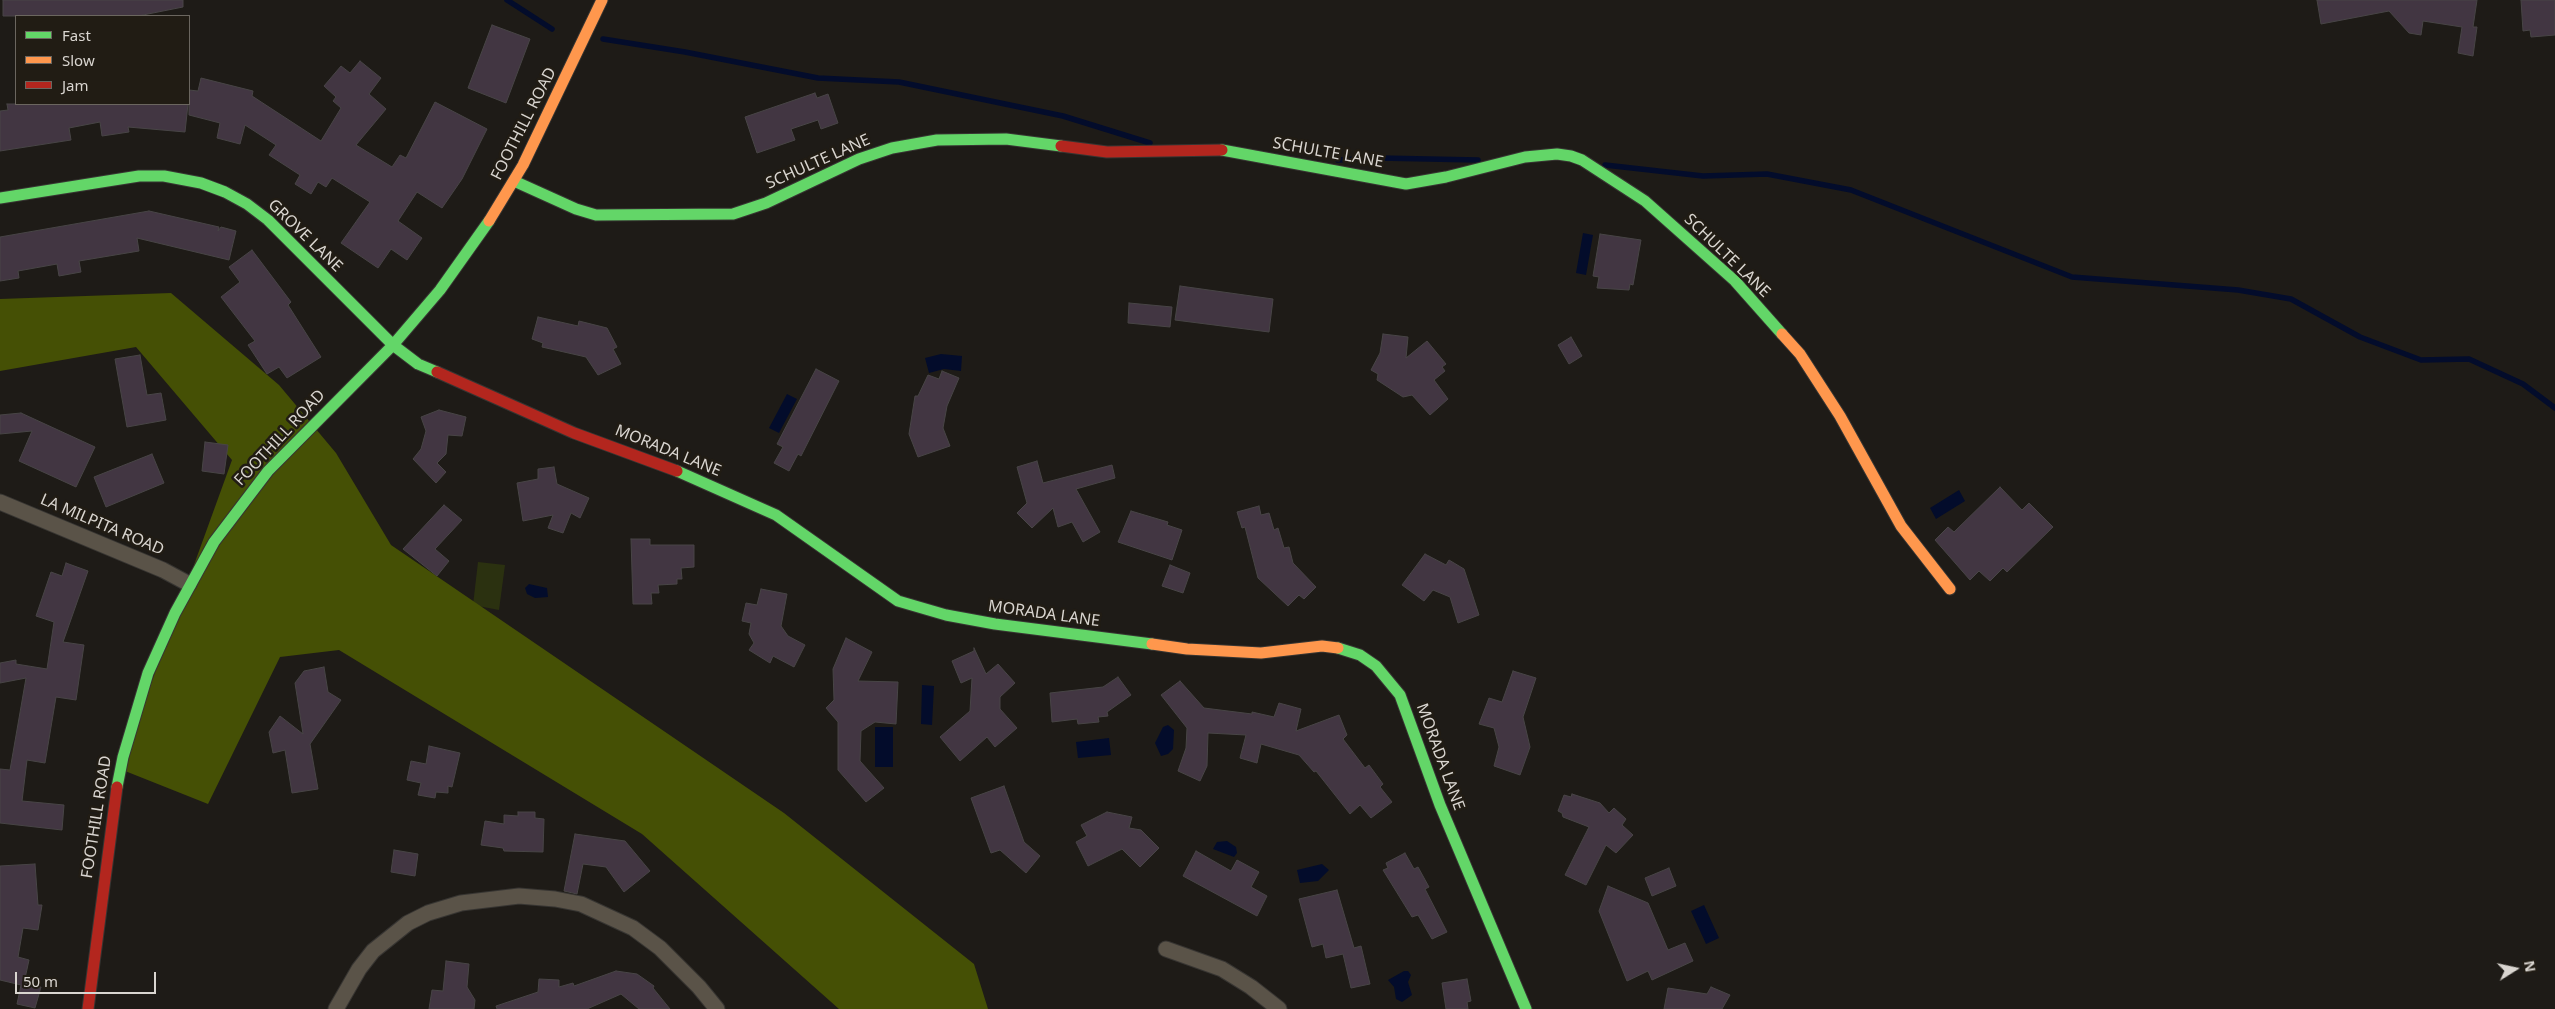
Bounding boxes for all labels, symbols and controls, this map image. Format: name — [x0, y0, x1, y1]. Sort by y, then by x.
legend — [15, 15, 190, 105]
text: Fast — [62, 25, 91, 45]
text: Slow — [62, 50, 95, 70]
street label: FOOTHILL ROAD — [487, 64, 561, 184]
text: Jam — [62, 75, 89, 95]
street label: SCHULTE LANE — [763, 130, 873, 194]
street label: SCHULTE LANE — [1271, 134, 1385, 172]
street label: GROVE LANE — [264, 196, 346, 276]
street label: SCHULTE LANE — [1680, 210, 1774, 302]
street label: FOOTHILL ROAD — [231, 386, 329, 490]
street label: MORADA LANE — [612, 421, 724, 481]
street label: LA MILPITA ROAD — [37, 490, 167, 560]
street label: MORADA LANE — [987, 597, 1101, 631]
street label: MORADA LANE — [1412, 701, 1468, 813]
street label: FOOTHILL ROAD — [78, 754, 116, 880]
north arrow — [2490, 944, 2540, 994]
text: N — [2520, 959, 2541, 974]
scale bar — [18, 962, 159, 994]
text: 50 m — [23, 971, 58, 991]

